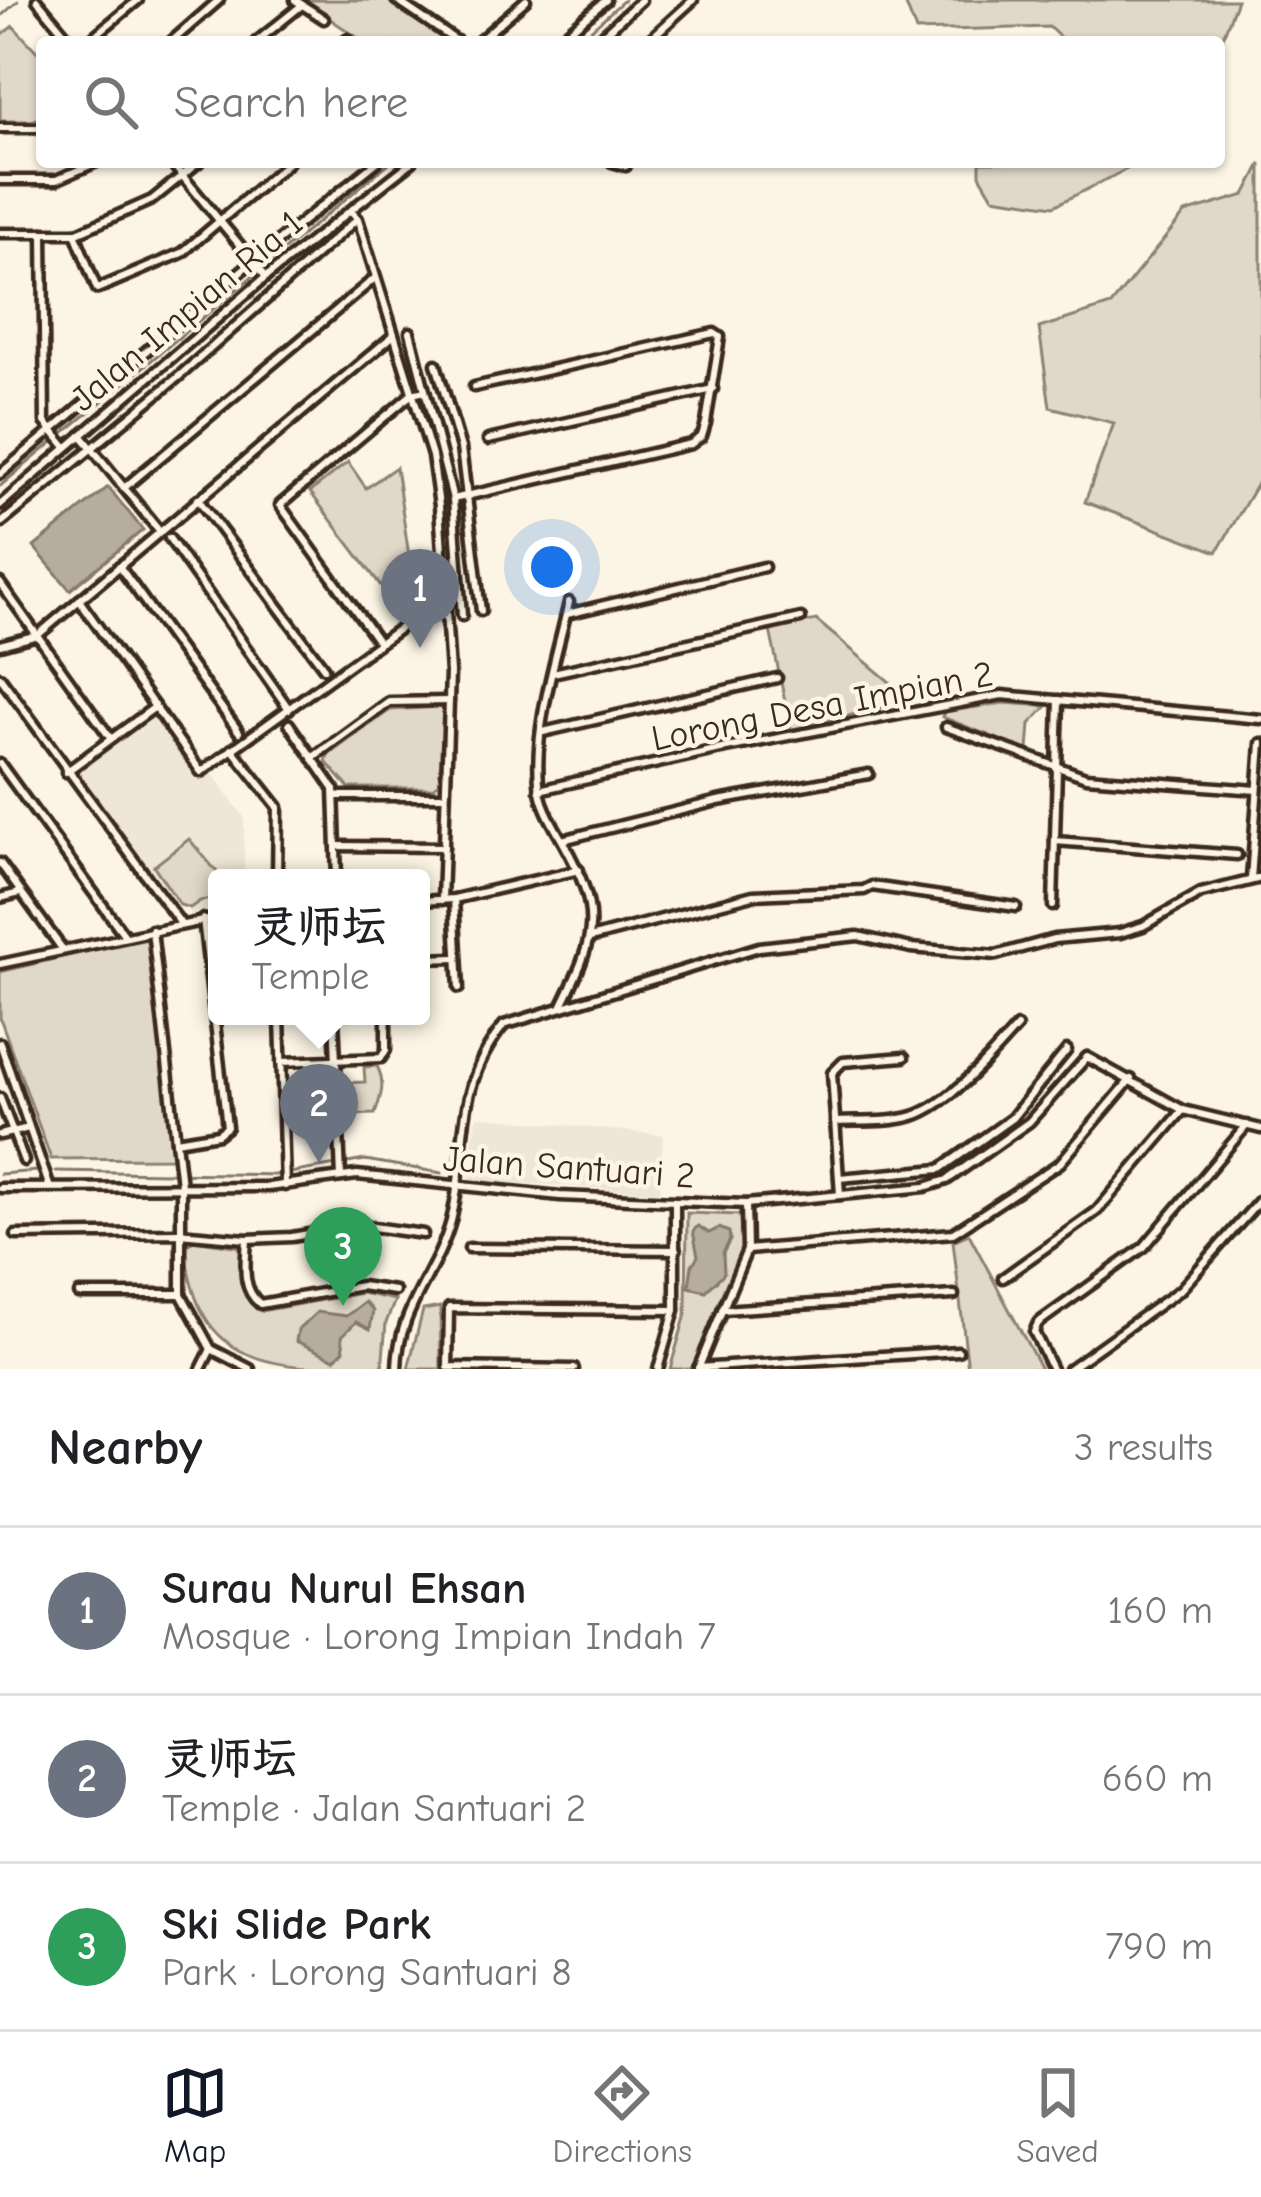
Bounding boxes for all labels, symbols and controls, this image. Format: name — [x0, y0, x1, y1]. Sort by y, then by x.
search box — [36, 36, 1225, 168]
icon: search — [78, 69, 144, 135]
text: Search here — [174, 76, 408, 128]
street label: Jalan Impian Ria 1 — [63, 202, 311, 420]
your location — [522, 537, 582, 597]
pin: 1 — [381, 549, 459, 648]
street label: Lorong Desa Impian 2 — [648, 653, 996, 760]
popup — [208, 869, 430, 1025]
text: 灵师坛 — [251, 900, 387, 952]
text: Temple — [251, 954, 369, 999]
pin: 2 — [280, 1064, 358, 1163]
street label: Jalan Santuari 2 — [442, 1138, 696, 1197]
pin: 3 — [304, 1207, 382, 1306]
text: Nearby — [48, 1418, 202, 1477]
text: 3 results — [1074, 1425, 1213, 1470]
text: Surau Nurul Ehsan — [162, 1562, 526, 1614]
text: 1 — [79, 1588, 95, 1633]
text: 160 m — [1107, 1588, 1213, 1633]
text: Mosque · Lorong Impian Indah 7 — [162, 1614, 716, 1659]
text: 灵师坛 — [162, 1732, 297, 1784]
text: 2 — [77, 1756, 97, 1801]
text: 660 m — [1102, 1756, 1213, 1801]
text: Temple · Jalan Santuari 2 — [162, 1786, 586, 1831]
text: Ski Slide Park — [162, 1898, 431, 1950]
text: 3 — [77, 1924, 97, 1969]
text: 790 m — [1105, 1924, 1213, 1969]
text: Park · Lorong Santuari 8 — [162, 1950, 572, 1995]
tab: Map — [162, 2060, 228, 2170]
tab: Directions — [553, 2060, 692, 2170]
tab: Saved — [1016, 2060, 1099, 2170]

